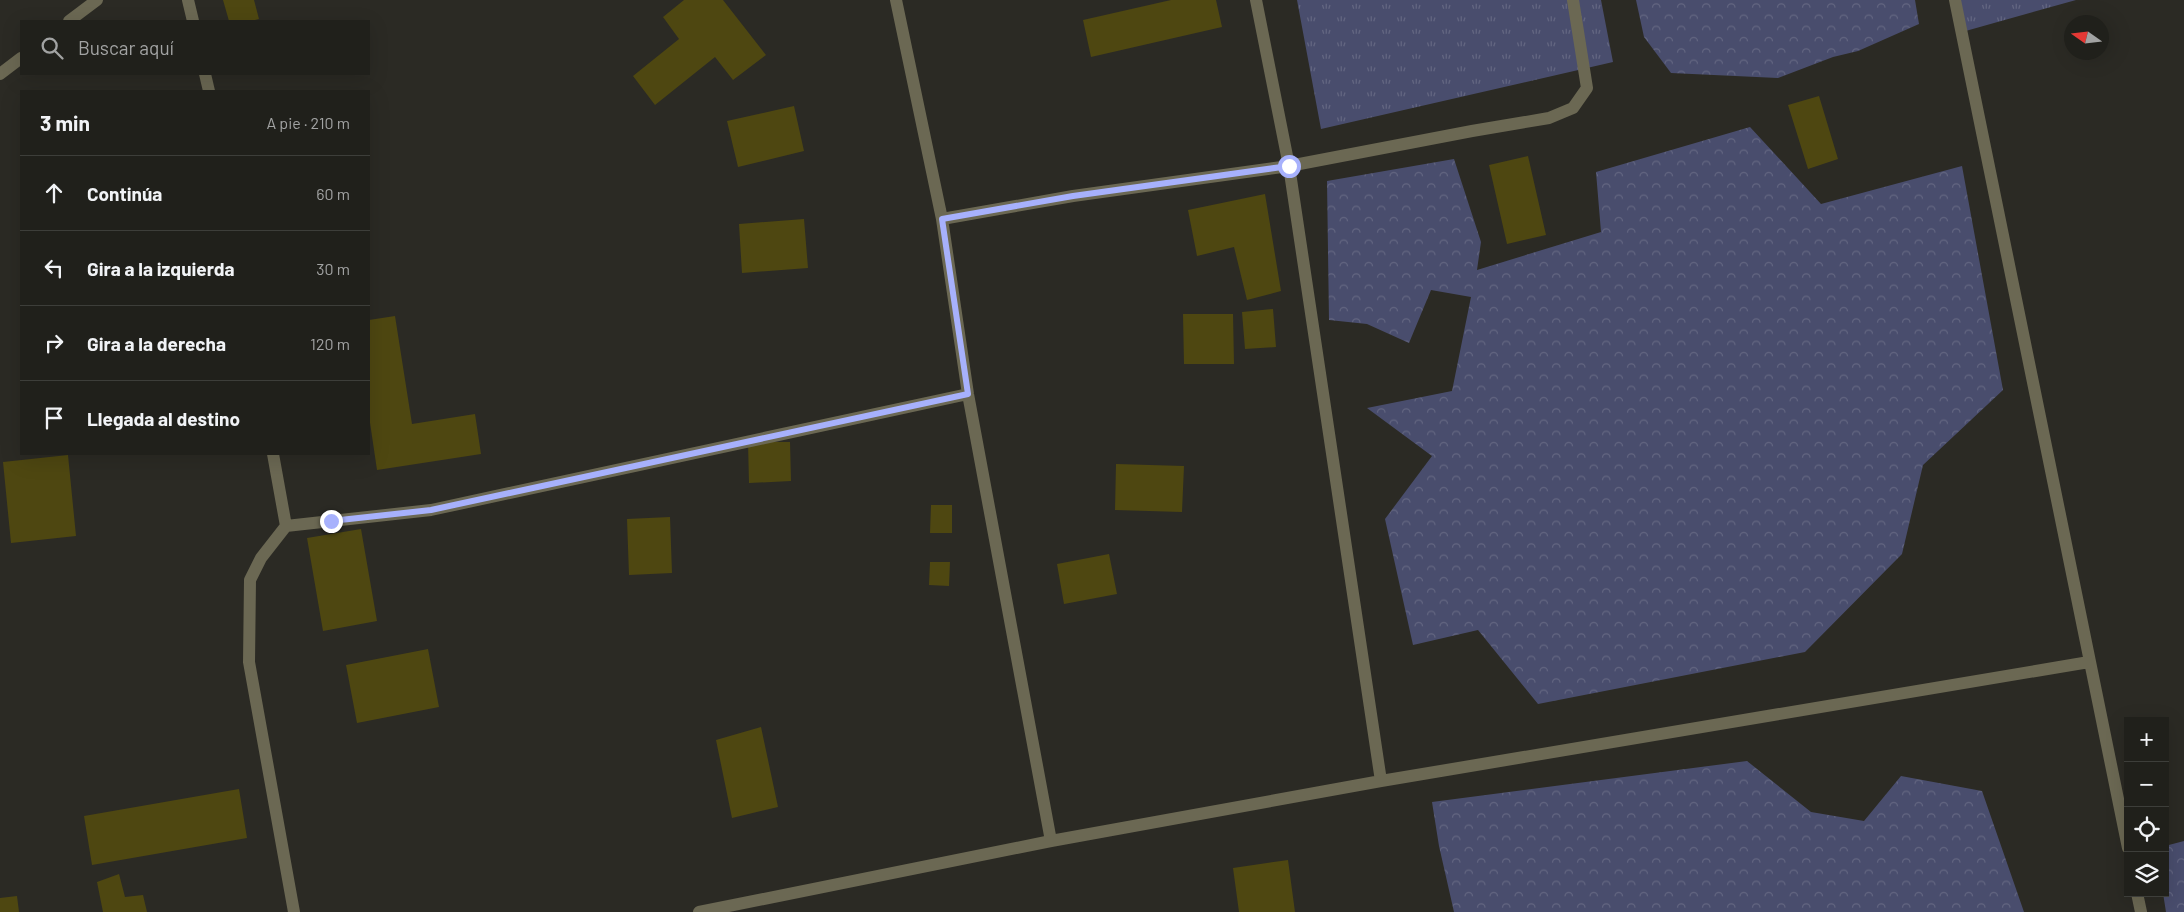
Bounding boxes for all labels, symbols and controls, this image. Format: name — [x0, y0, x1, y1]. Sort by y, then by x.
north arrow — [2064, 15, 2109, 60]
search box — [20, 20, 370, 75]
icon: search — [38, 34, 66, 62]
text: Buscar aquí — [78, 36, 174, 59]
text: 3 min — [40, 110, 90, 135]
text: A pie · 210 m — [266, 113, 350, 132]
route start — [1278, 155, 1301, 178]
icon: ahead — [40, 179, 68, 207]
text: Continúa — [87, 182, 162, 205]
text: 60 m — [316, 184, 350, 203]
icon: left — [40, 254, 68, 282]
text: Gira a la izquierda — [87, 257, 235, 280]
text: 30 m — [316, 259, 350, 278]
icon: right — [40, 329, 68, 357]
text: Gira a la derecha — [87, 332, 226, 355]
text: 120 m — [310, 334, 350, 353]
icon: arrive — [40, 404, 68, 432]
text: Llegada al destino — [87, 407, 240, 430]
route end — [320, 510, 343, 533]
map controls — [2124, 717, 2169, 897]
button: + — [2124, 717, 2169, 762]
button: − — [2124, 762, 2169, 807]
button: locate — [2124, 807, 2169, 852]
button: layers — [2124, 852, 2169, 897]

